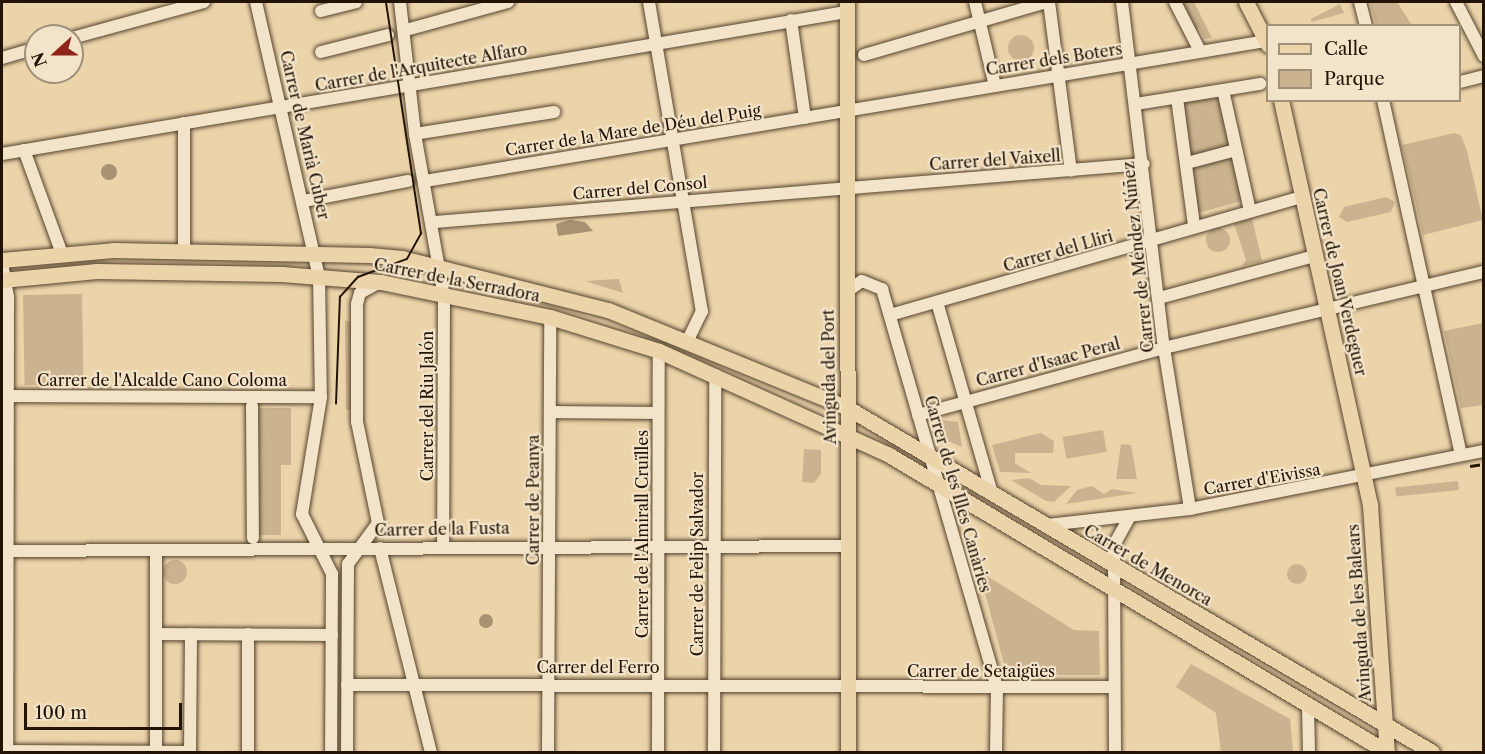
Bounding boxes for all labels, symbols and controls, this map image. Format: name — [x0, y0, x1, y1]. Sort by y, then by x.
north arrow — [24, 24, 84, 84]
legend — [1266, 24, 1461, 102]
text: Calle — [1324, 38, 1368, 60]
street label: Carrer de l'Arquitecte Alfaro — [313, 39, 529, 95]
street label: Carrer dels Boters — [984, 39, 1124, 79]
street label: Carrer de Marià Cuber — [276, 48, 334, 222]
text: N — [27, 50, 51, 70]
text: Parque — [1324, 68, 1385, 90]
street label: Carrer de la Mare de Déu del Puig — [504, 100, 762, 160]
street label: Carrer del Vaixell — [928, 146, 1062, 174]
street label: Carrer de Méndez Núñez — [1118, 160, 1158, 354]
street label: Carrer del Consol — [572, 173, 708, 203]
street label: Carrer de Joan Verdeguer — [1309, 186, 1371, 378]
street label: Carrer del Lliri — [1001, 226, 1115, 276]
street label: Carrer de la Serradora — [372, 254, 542, 306]
street label: Avinguda del Port — [818, 309, 840, 445]
street label: Carrer del Riu Jalón — [417, 331, 437, 481]
street label: Carrer d'Isaac Peral — [974, 333, 1122, 391]
street label: Carrer de l'Alcalde Cano Coloma — [37, 370, 287, 390]
street label: Carrer de les Illes Canàries — [921, 393, 995, 595]
street label: Carrer de l'Almirall Cruïlles — [632, 430, 652, 638]
street label: Carrer de Peanya — [523, 434, 543, 566]
street label: Carrer d'Eivissa — [1202, 459, 1322, 499]
street label: Carrer de Felip Salvador — [687, 472, 707, 656]
street label: Carrer de la Fusta — [374, 518, 510, 540]
street label: Carrer de Menorca — [1080, 520, 1216, 610]
street label: Avinguda de les Balears — [1343, 523, 1375, 703]
street label: Carrer del Ferro — [536, 657, 660, 677]
street label: Carrer de Setaigües — [907, 661, 1055, 681]
scale bar — [27, 691, 184, 729]
text: 100 m — [35, 702, 87, 724]

